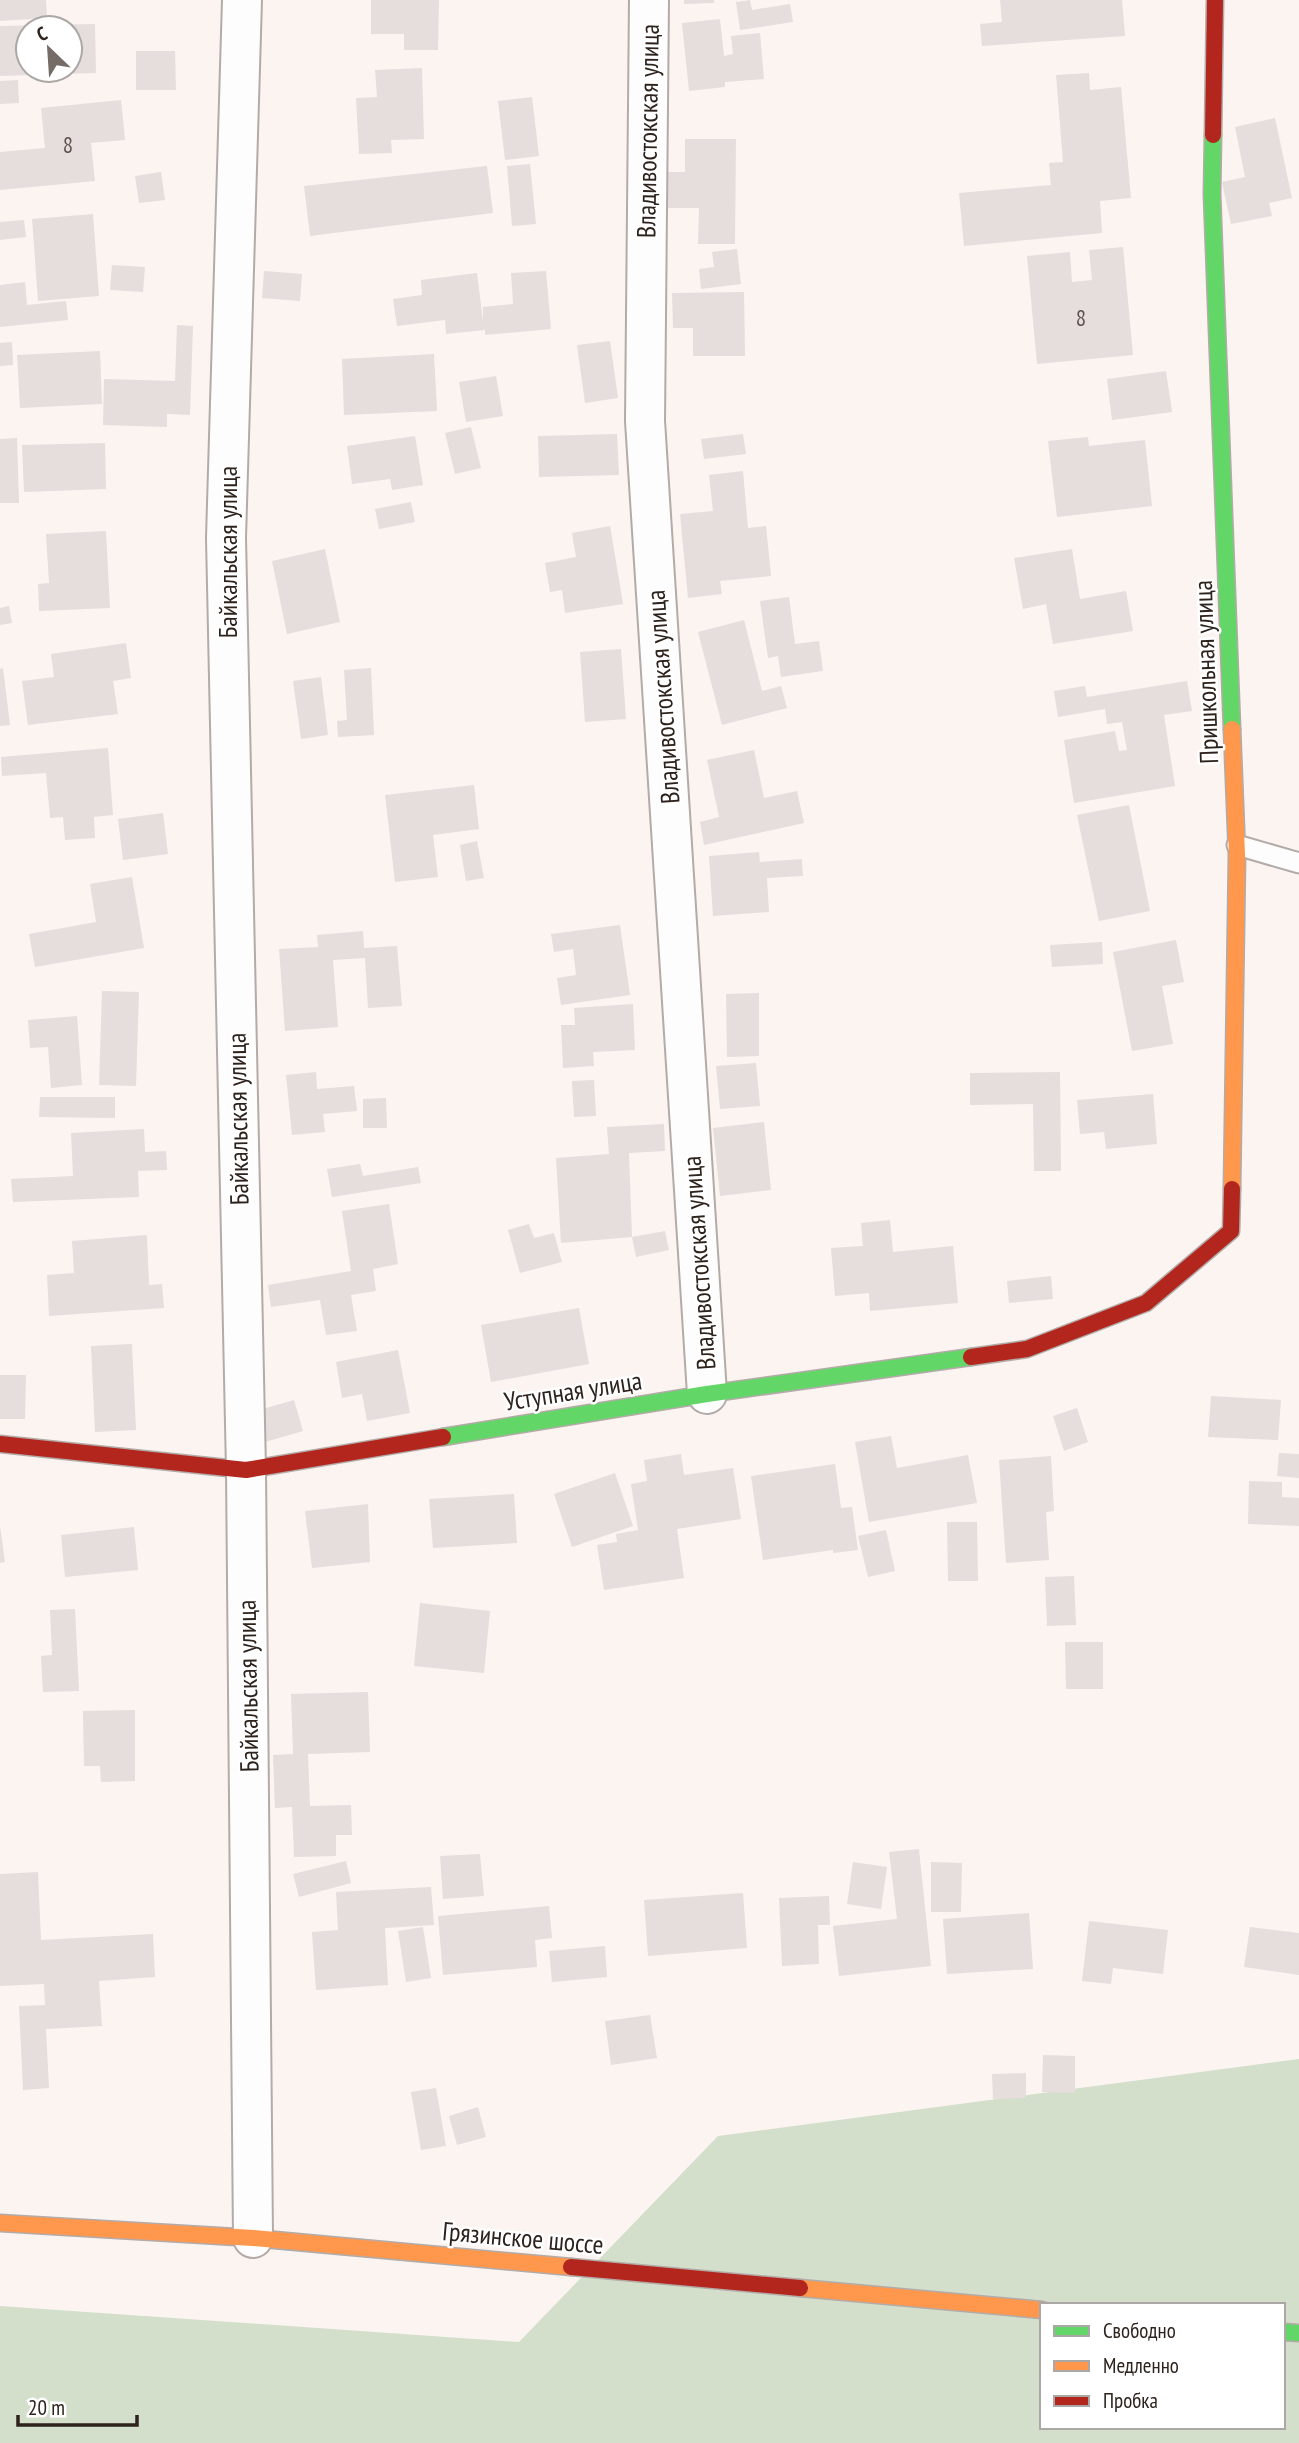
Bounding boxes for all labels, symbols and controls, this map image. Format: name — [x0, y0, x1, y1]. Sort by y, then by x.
north arrow — [14, 14, 84, 84]
text: С — [33, 21, 51, 46]
street label: Владивостокская улица — [629, 24, 666, 238]
house number: 8 — [63, 130, 73, 159]
house number: 8 — [1076, 303, 1086, 332]
street label: Байкальская улица — [211, 466, 244, 638]
street label: Пришкольная улица — [1186, 580, 1225, 764]
street label: Владивостокская улица — [639, 589, 686, 805]
street label: Байкальская улица — [219, 1032, 256, 1206]
street label: Владивостокская улица — [675, 1155, 722, 1371]
street label: Уступная улица — [502, 1363, 644, 1418]
street label: Байкальская улица — [229, 1599, 266, 1773]
street label: Грязинское шоссе — [441, 2214, 605, 2261]
legend — [1040, 2303, 1285, 2429]
text: Свободно — [1103, 2317, 1176, 2344]
text: Медленно — [1103, 2352, 1179, 2379]
scale bar — [18, 2384, 136, 2428]
text: Пробка — [1103, 2387, 1158, 2414]
text: 20 m — [28, 2394, 65, 2421]

